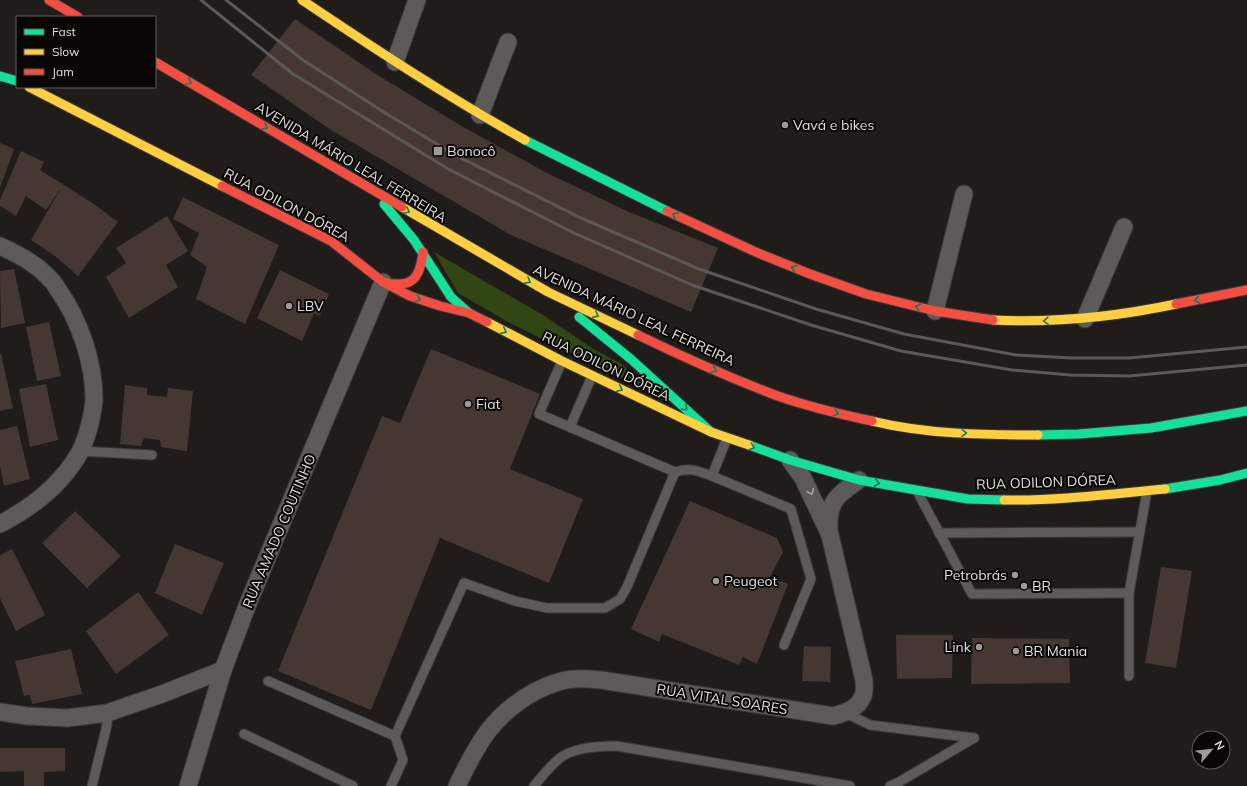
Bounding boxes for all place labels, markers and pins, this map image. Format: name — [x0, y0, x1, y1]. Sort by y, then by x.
place label: Vavá e bikes — [793, 116, 874, 134]
marker: Vavá e bikes — [780, 120, 790, 130]
place label: Bonocô — [447, 142, 496, 160]
marker: Bonocô — [432, 145, 444, 157]
place label: LBV — [297, 297, 324, 315]
marker: LBV — [284, 301, 294, 311]
place label: Fiat — [476, 395, 501, 413]
marker: Fiat — [463, 399, 473, 409]
place label: Petrobrás — [944, 566, 1007, 584]
marker: Petrobrás — [1010, 570, 1020, 580]
place label: Peugeot — [724, 572, 777, 590]
marker: Peugeot — [711, 576, 721, 586]
place label: BR — [1032, 577, 1052, 595]
marker: BR — [1019, 581, 1029, 591]
place label: Link — [945, 638, 972, 656]
marker: Link — [974, 642, 984, 652]
place label: BR Mania — [1024, 642, 1087, 660]
marker: BR Mania — [1011, 646, 1021, 656]

